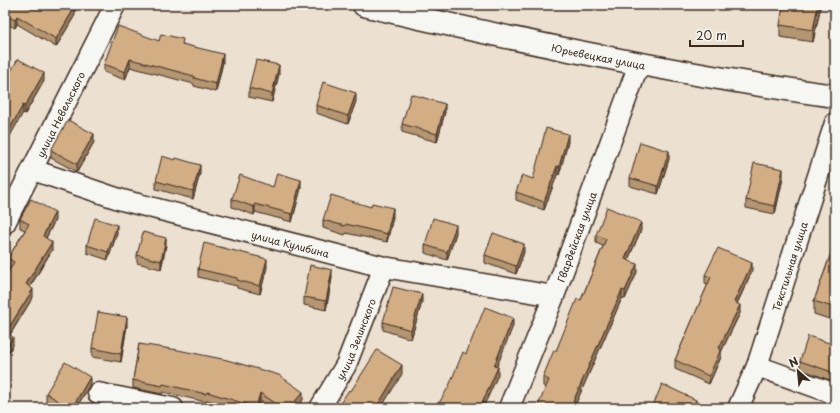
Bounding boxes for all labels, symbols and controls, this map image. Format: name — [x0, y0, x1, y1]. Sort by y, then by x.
scale bar — [690, 22, 743, 48]
text: 20 m — [696, 26, 727, 44]
street label: Юрьевецкая улица — [550, 39, 647, 72]
street label: улица Невельского — [32, 68, 88, 160]
street label: Гвардейская улица — [552, 189, 599, 284]
street label: Текстильная улица — [768, 219, 811, 313]
street label: улица Кулибина — [250, 226, 332, 260]
street label: улица Зелинского — [331, 296, 379, 382]
north arrow — [778, 351, 818, 391]
text: N — [785, 352, 801, 371]

